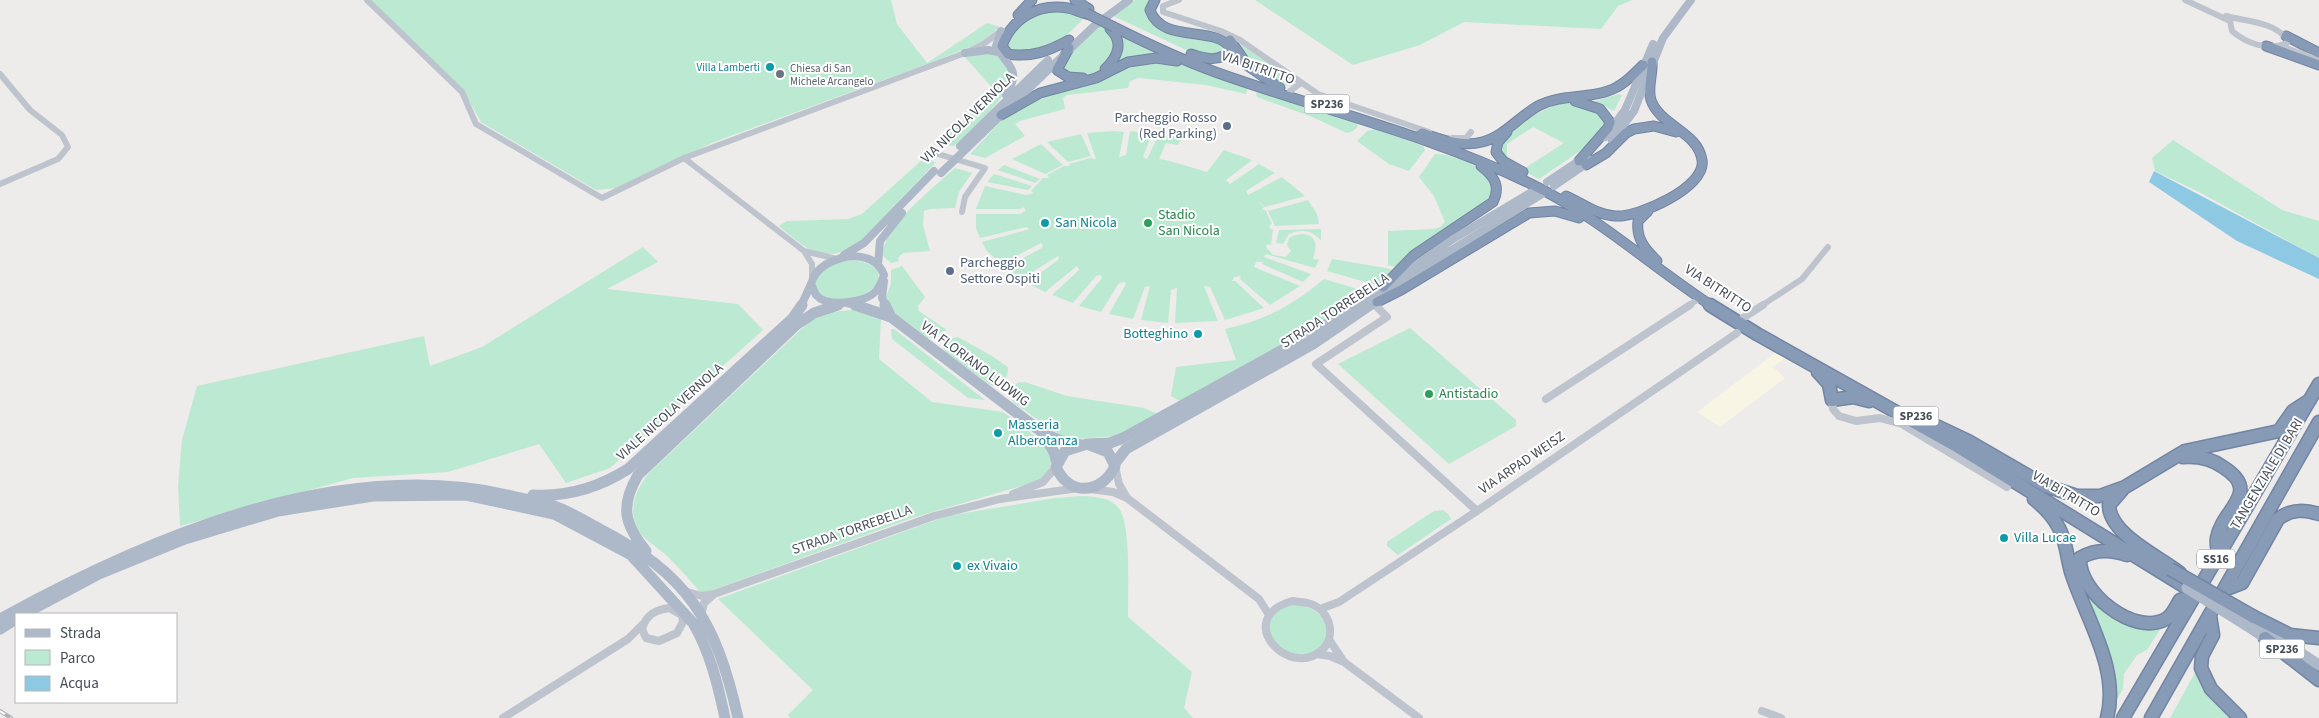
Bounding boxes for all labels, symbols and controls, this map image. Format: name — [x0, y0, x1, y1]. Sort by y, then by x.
street label: VIA BITRITTO — [1219, 46, 1297, 90]
place label: Villa Lamberti — [696, 60, 760, 75]
marker: Villa Lamberti — [764, 61, 776, 73]
place label: Chiesa di San Michele Arcangelo — [790, 61, 873, 89]
marker: Chiesa di San Michele Arcangelo — [774, 68, 786, 80]
street label: VIA NICOLA VERNOLA — [917, 68, 1020, 168]
road number: SP236 — [1304, 95, 1350, 114]
place label: Parcheggio Rosso (Red Parking) — [1114, 108, 1217, 144]
marker: Parcheggio Rosso (Red Parking) — [1221, 120, 1233, 132]
place label: Stadio San Nicola — [1158, 205, 1220, 241]
place label: San Nicola — [1055, 213, 1117, 233]
marker: San Nicola — [1039, 217, 1051, 229]
marker: Stadio San Nicola — [1142, 217, 1154, 229]
place label: Parcheggio Settore Ospiti — [960, 253, 1040, 289]
street label: VIA BITRITTO — [1681, 260, 1755, 318]
marker: Parcheggio Settore Ospiti — [944, 265, 956, 277]
street label: STRADA TORREBELLA — [1277, 268, 1393, 354]
street label: VIA FLORIANO LUDWIG — [916, 316, 1034, 412]
place label: Botteghino — [1123, 324, 1188, 344]
marker: Botteghino — [1192, 328, 1204, 340]
street label: VIALE NICOLA VERNOLA — [612, 358, 728, 466]
place label: Antistadio — [1439, 384, 1498, 404]
marker: Antistadio — [1423, 388, 1435, 400]
road number: SP236 — [1894, 406, 1938, 426]
street label: TANGENZIALE DI BARI — [2226, 414, 2308, 534]
place label: Masseria Alberotanza — [1008, 415, 1078, 451]
marker: Masseria Alberotanza — [992, 427, 1004, 439]
street label: VIA ARPAD WEISZ — [1475, 427, 1569, 499]
street label: VIA BITRITTO — [2028, 466, 2104, 522]
street label: STRADA TORREBELLA — [789, 500, 915, 560]
place label: Villa Lucae — [2014, 528, 2076, 548]
marker: Villa Lucae — [1998, 532, 2010, 544]
road number: SS16 — [2197, 550, 2235, 568]
place label: ex Vivaio — [967, 556, 1018, 576]
marker: ex Vivaio — [951, 560, 963, 572]
legend — [15, 613, 178, 703]
text: Strada — [60, 623, 101, 644]
road number: SP236 — [2260, 640, 2304, 659]
text: Parco — [60, 648, 95, 669]
text: Acqua — [60, 673, 99, 694]

